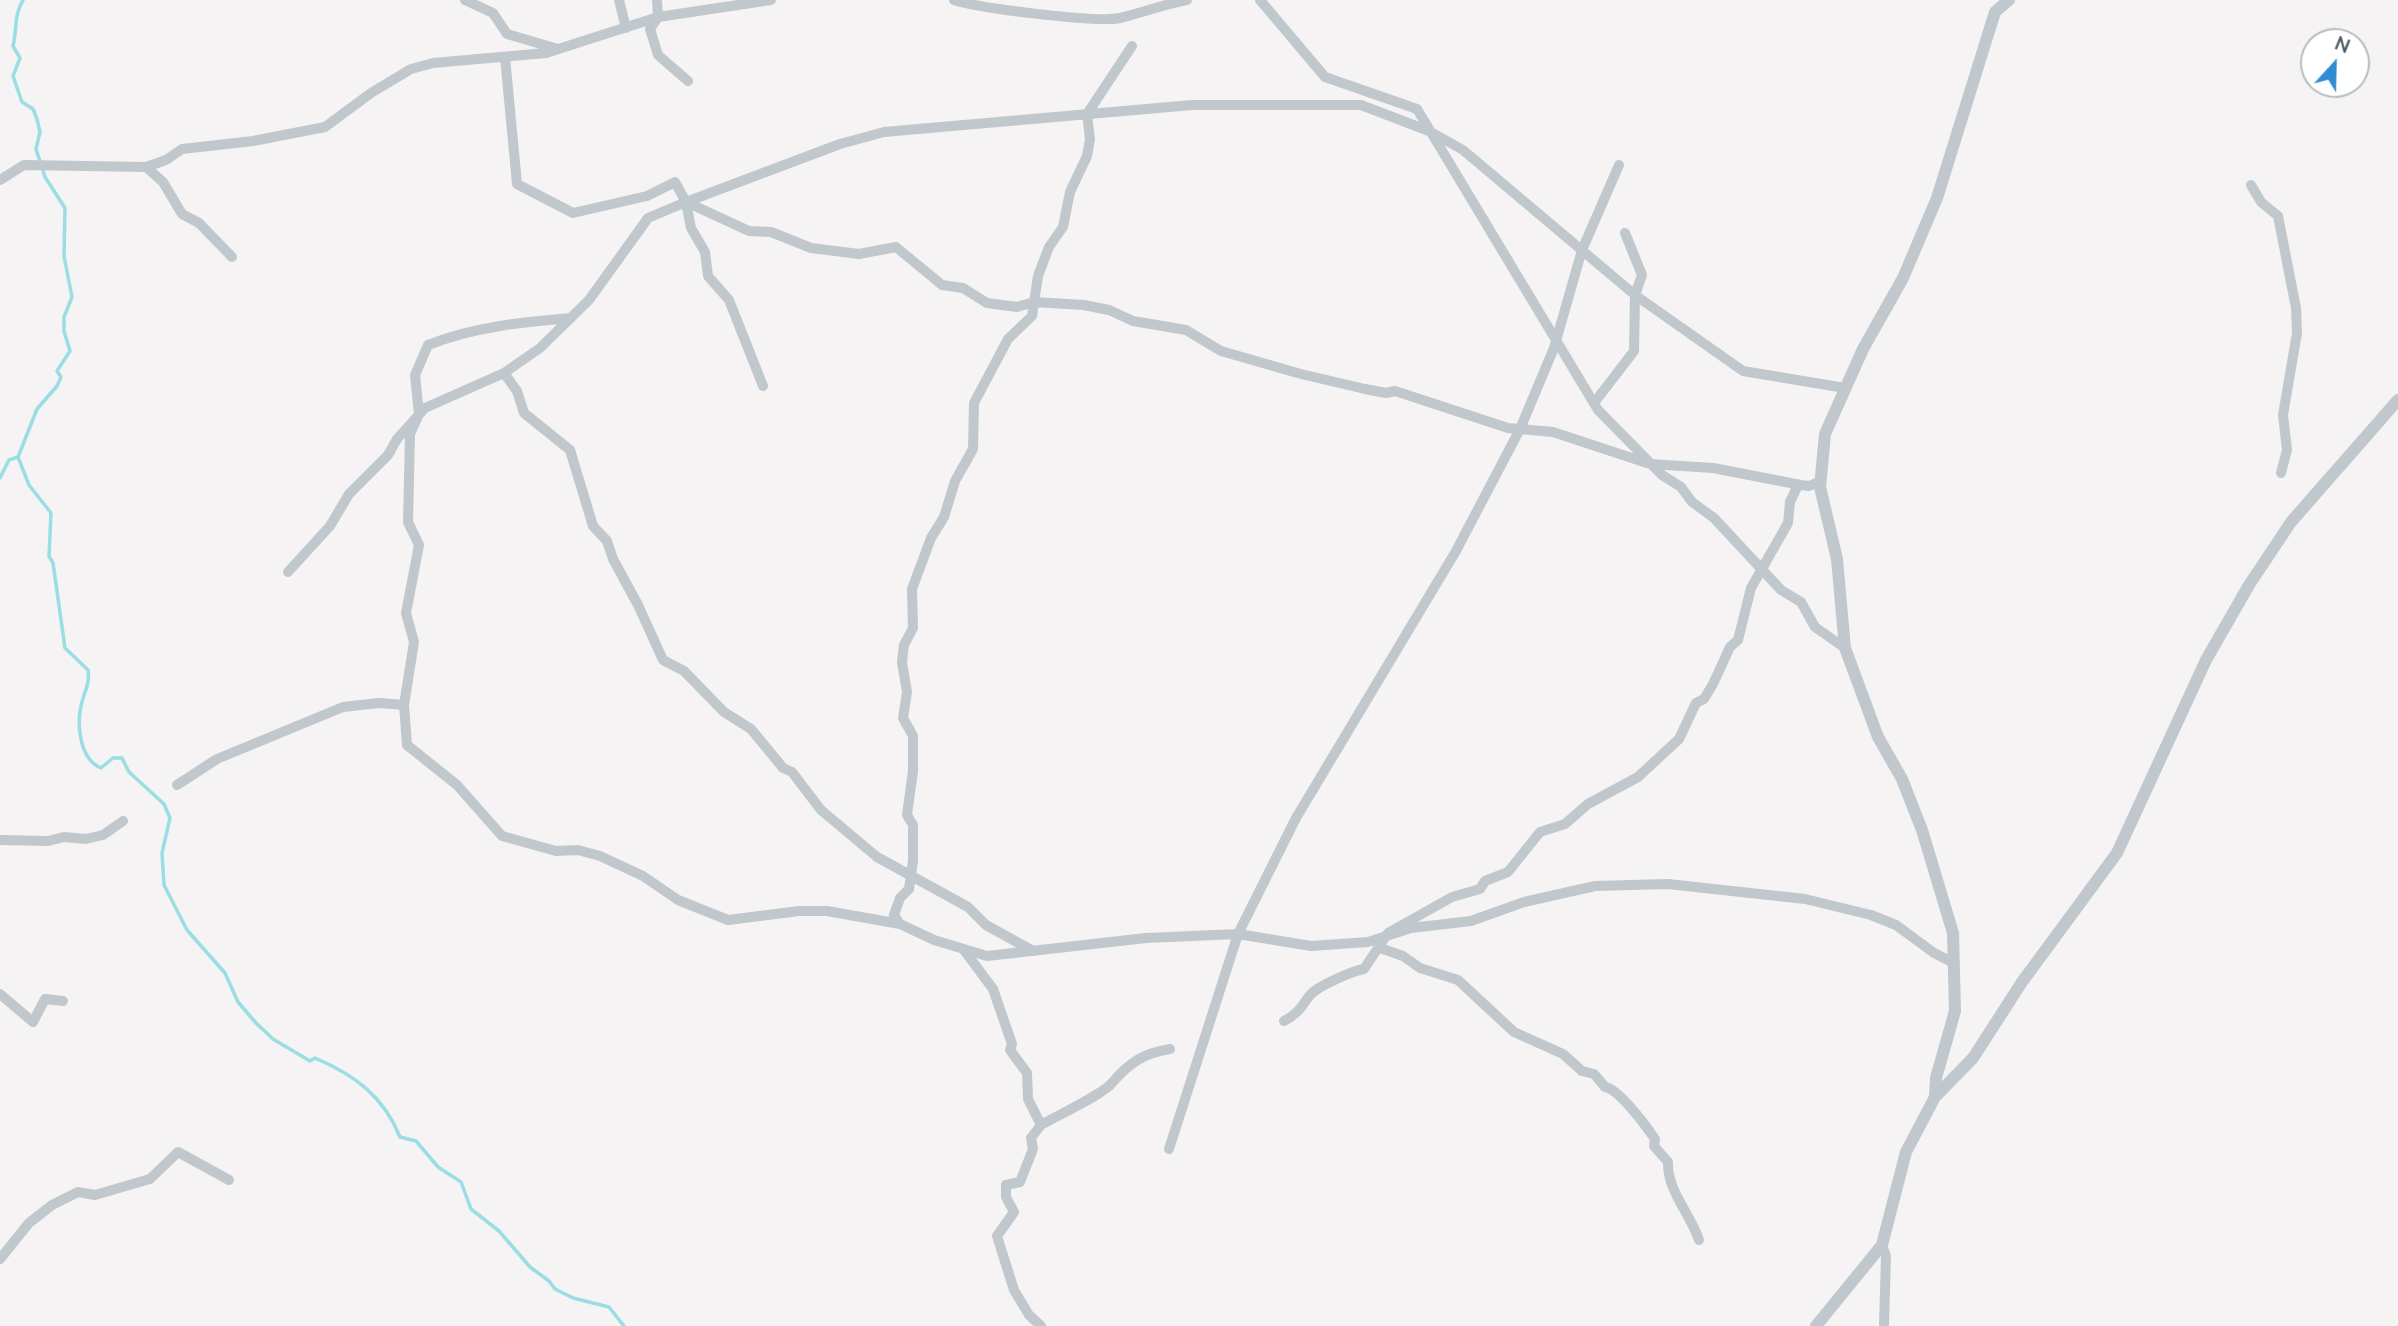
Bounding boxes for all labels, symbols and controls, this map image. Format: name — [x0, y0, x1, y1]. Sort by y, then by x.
north arrow — [2300, 28, 2370, 98]
text: N — [2331, 31, 2354, 60]

